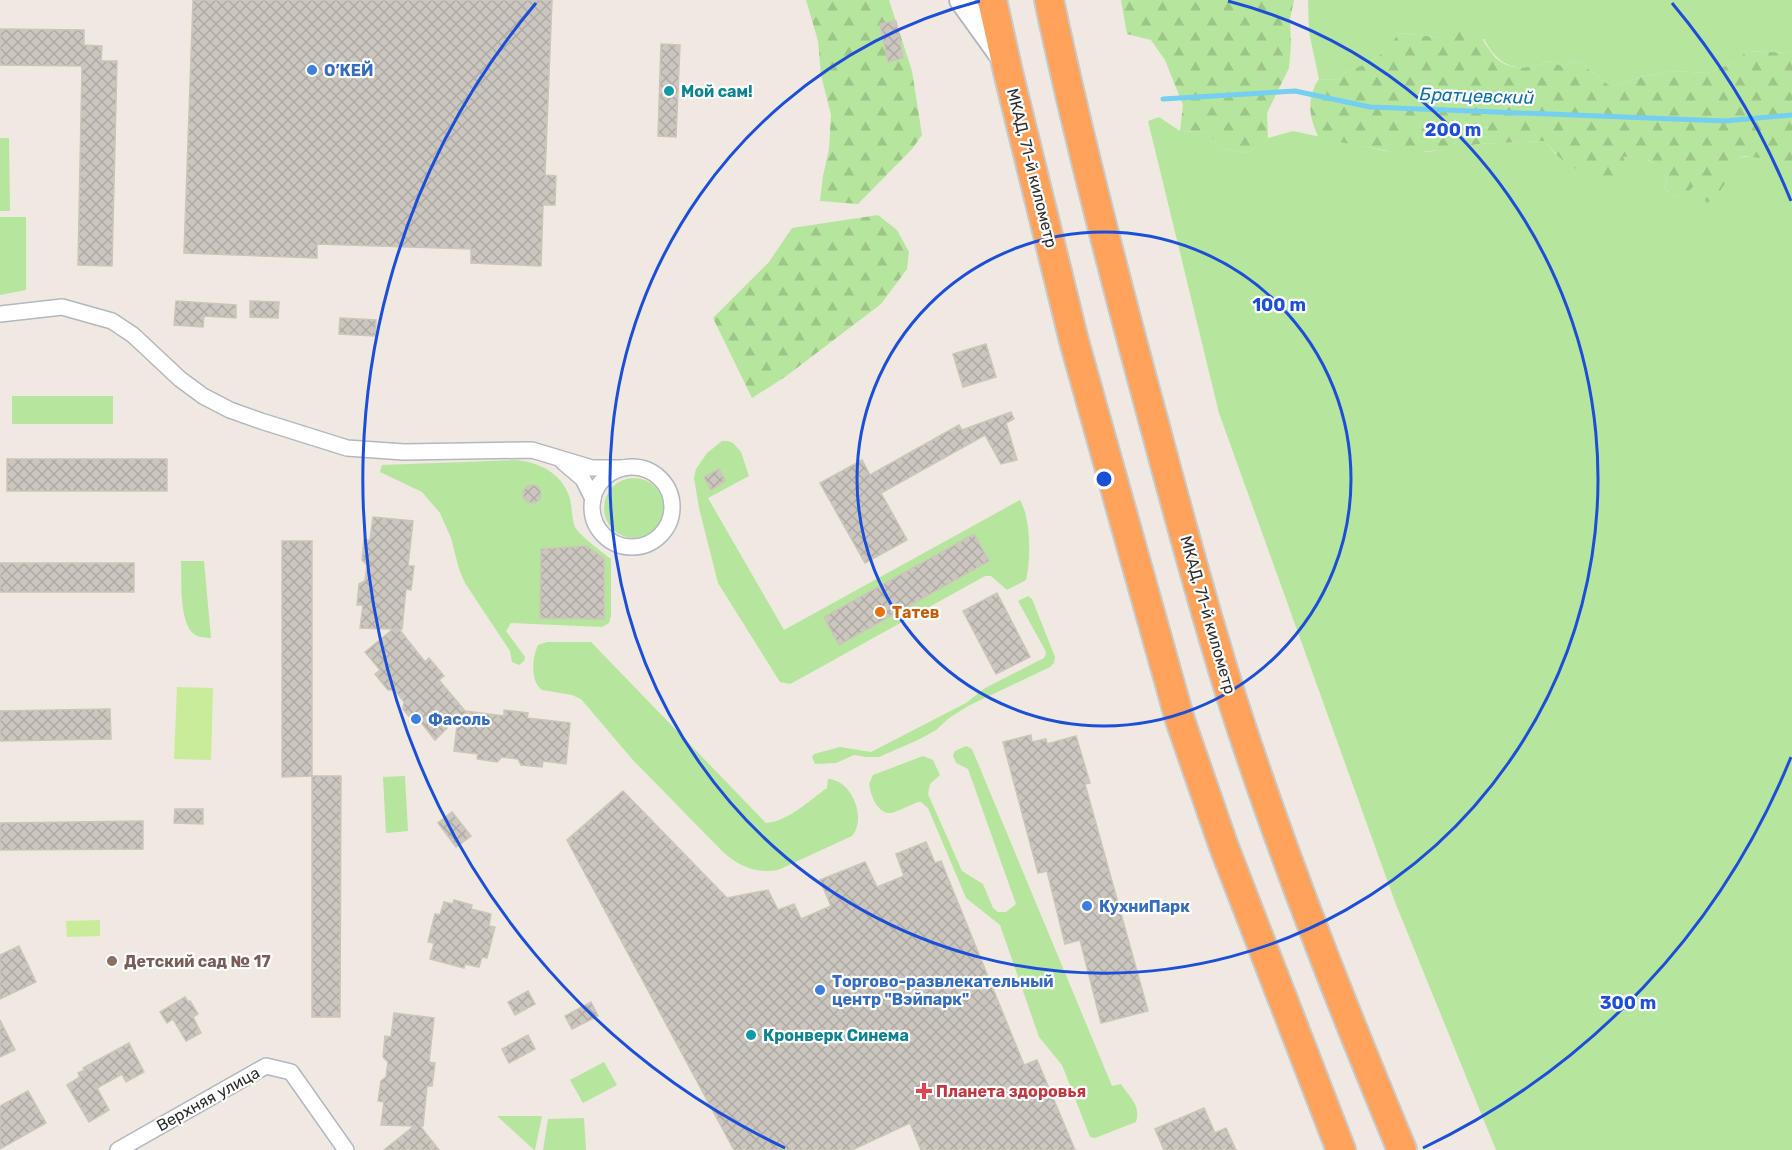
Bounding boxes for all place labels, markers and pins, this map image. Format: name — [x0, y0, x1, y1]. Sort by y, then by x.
place label: О’КЕЙ — [324, 60, 374, 80]
marker: О’КЕЙ — [305, 63, 319, 77]
place label: Мой сам! — [681, 82, 753, 101]
marker: Мой сам! — [662, 84, 676, 98]
centre of rings — [1094, 469, 1114, 489]
place label: Татев — [892, 603, 940, 622]
marker: Татев — [873, 605, 887, 619]
place label: Фасоль — [428, 710, 490, 729]
marker: Фасоль — [409, 712, 423, 726]
place label: КухниПарк — [1099, 897, 1190, 916]
marker: КухниПарк — [1080, 899, 1094, 913]
place label: Детский сад № 17 — [124, 952, 271, 971]
marker: Детский сад № 17 — [105, 954, 119, 968]
place label: Торгово-развлекательный центр "Вэйпарк" — [832, 972, 1054, 1009]
marker: Торгово-развлекательный центр "Вэйпарк" — [813, 983, 827, 997]
place label: Кронверк Синема — [763, 1026, 909, 1045]
marker: Кронверк Синема — [744, 1028, 758, 1042]
place label: Планета здоровья — [936, 1082, 1086, 1101]
marker: Планета здоровья — [917, 1084, 931, 1098]

